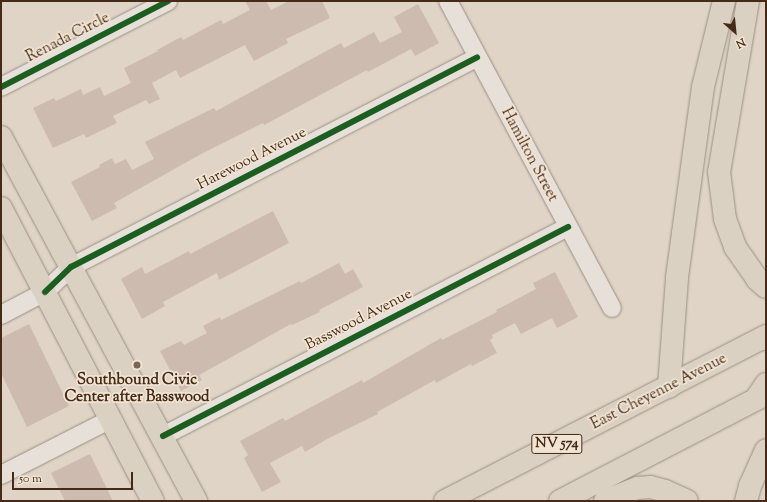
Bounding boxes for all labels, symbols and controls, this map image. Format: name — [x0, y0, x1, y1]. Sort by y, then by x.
street label: Renada Circle — [23, 9, 113, 67]
north arrow — [715, 12, 755, 52]
text: N — [733, 34, 748, 52]
street label: Hamilton Street — [497, 105, 561, 205]
street label: Harewood Avenue — [194, 124, 310, 194]
street label: Basswood Avenue — [303, 285, 415, 355]
street label: East Cheyenne Avenue — [588, 350, 730, 434]
marker: Southbound Civic Center after Basswood — [132, 360, 142, 370]
place label: Southbound Civic Center after Basswood — [64, 371, 210, 406]
road number: NV 574 — [531, 432, 583, 456]
scale bar — [14, 464, 135, 490]
text: 50 m — [19, 470, 42, 488]

